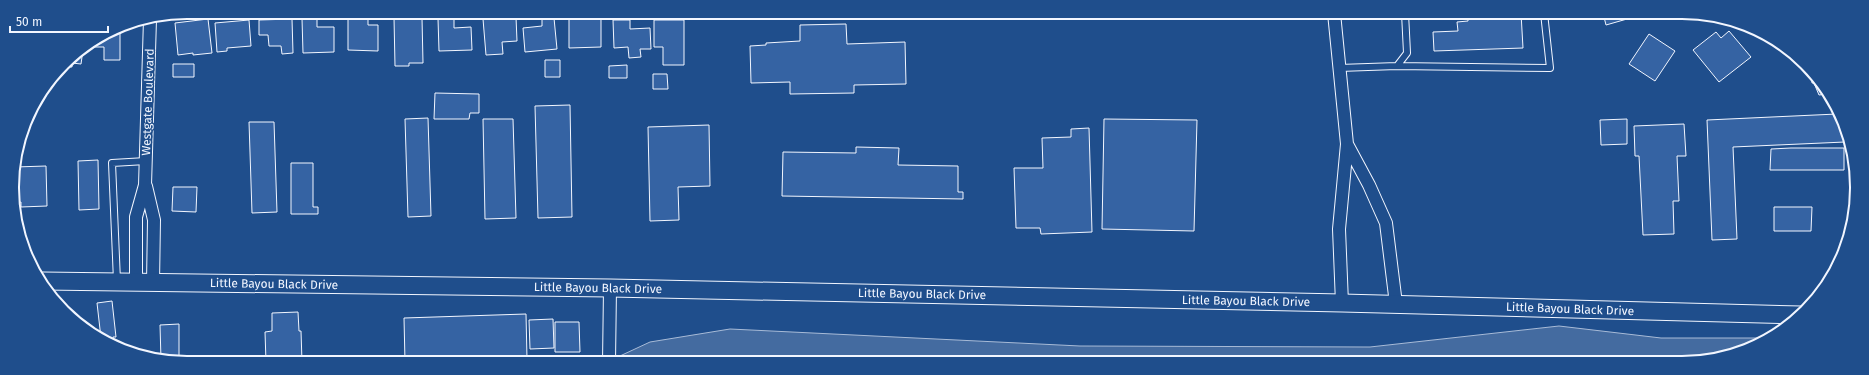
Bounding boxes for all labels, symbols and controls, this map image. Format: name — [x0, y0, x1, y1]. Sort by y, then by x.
scale bar — [10, 8, 108, 34]
text: 50 m — [16, 15, 42, 29]
street label: Westgate Boulevard — [139, 48, 157, 156]
street label: Little Bayou Black Drive — [210, 276, 338, 292]
street label: Little Bayou Black Drive — [534, 280, 662, 296]
street label: Little Bayou Black Drive — [858, 286, 986, 302]
street label: Little Bayou Black Drive — [1182, 293, 1310, 309]
street label: Little Bayou Black Drive — [1506, 300, 1634, 318]

